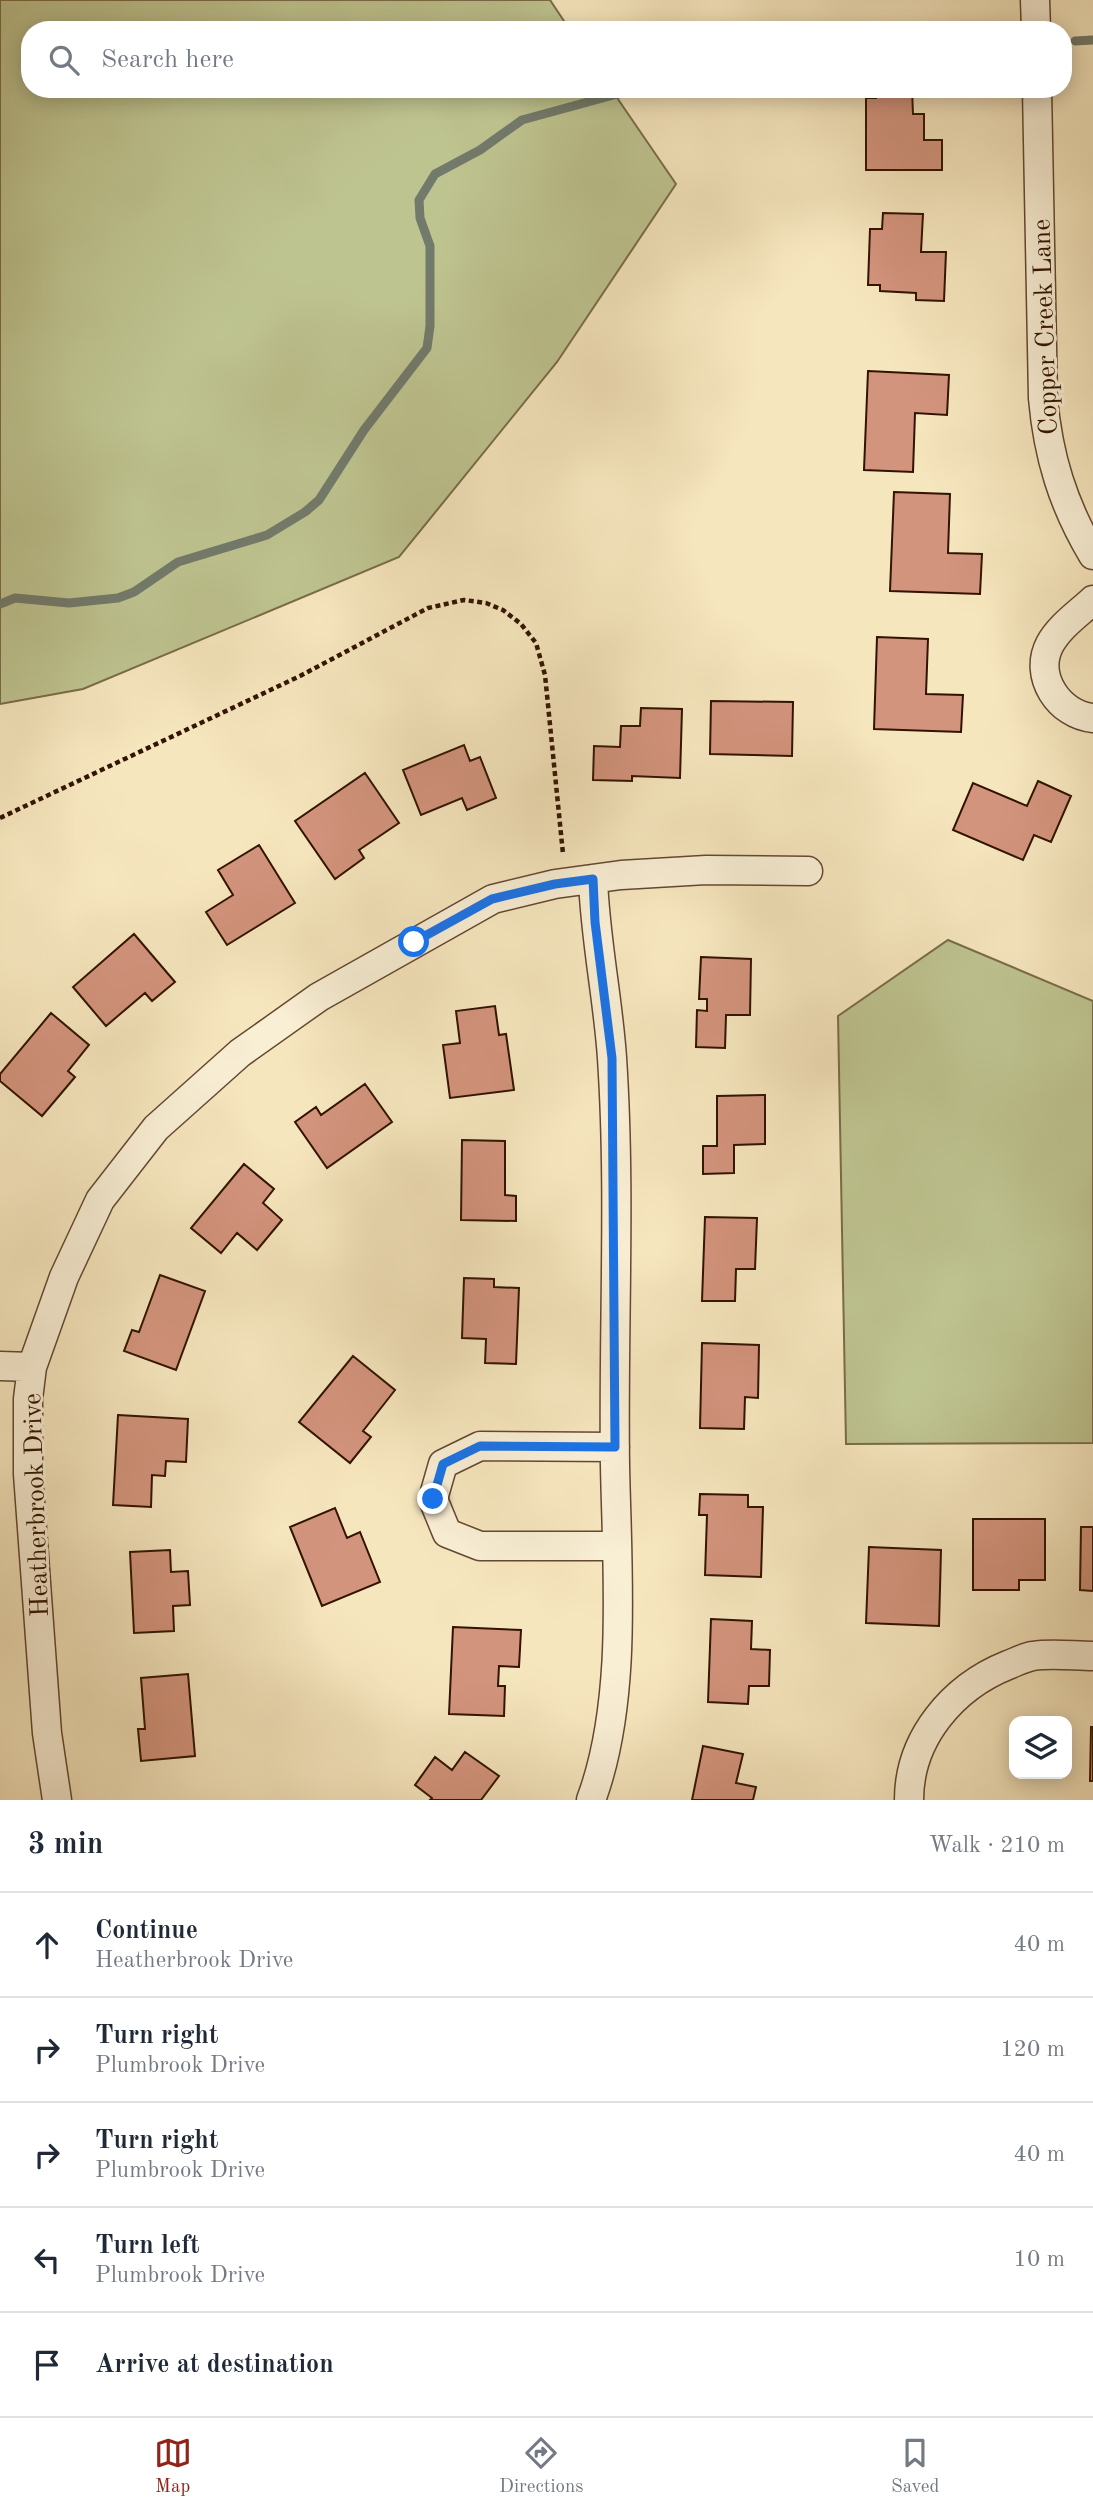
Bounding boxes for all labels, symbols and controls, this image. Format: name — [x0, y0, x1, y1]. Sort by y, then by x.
search box — [21, 21, 1072, 98]
icon: search — [45, 41, 83, 79]
text: Search here — [101, 47, 234, 73]
street label: Copper Creek Lane — [1029, 218, 1063, 435]
route start — [398, 926, 429, 957]
street label: Heatherbrook Drive — [20, 1392, 54, 1617]
route end — [417, 1483, 448, 1514]
map controls — [1009, 1716, 1072, 1779]
button: layers — [1009, 1716, 1072, 1779]
text: 3 min — [28, 1830, 103, 1860]
text: Walk · 210 m — [929, 1834, 1065, 1857]
text: Continue — [95, 1918, 198, 1944]
icon: ahead — [28, 1926, 66, 1964]
text: 40 m — [1014, 1933, 1065, 1956]
text: Heatherbrook Drive — [95, 1949, 293, 1972]
text: Turn right — [95, 2023, 218, 2049]
icon: right — [28, 2031, 66, 2069]
text: 120 m — [1000, 2038, 1065, 2061]
text: Plumbrook Drive — [95, 2054, 265, 2077]
text: Turn right — [95, 2128, 218, 2154]
icon: right — [28, 2136, 66, 2174]
text: 40 m — [1014, 2143, 1065, 2166]
text: Plumbrook Drive — [95, 2159, 265, 2182]
text: Turn left — [95, 2233, 200, 2259]
icon: left — [28, 2241, 66, 2279]
text: 10 m — [1014, 2248, 1065, 2271]
text: Plumbrook Drive — [95, 2264, 265, 2287]
icon: arrive — [28, 2346, 66, 2384]
text: Arrive at destination — [95, 2352, 334, 2378]
tab: Map — [154, 2434, 192, 2499]
tab: Directions — [499, 2434, 584, 2499]
tab: Saved — [891, 2434, 939, 2499]

